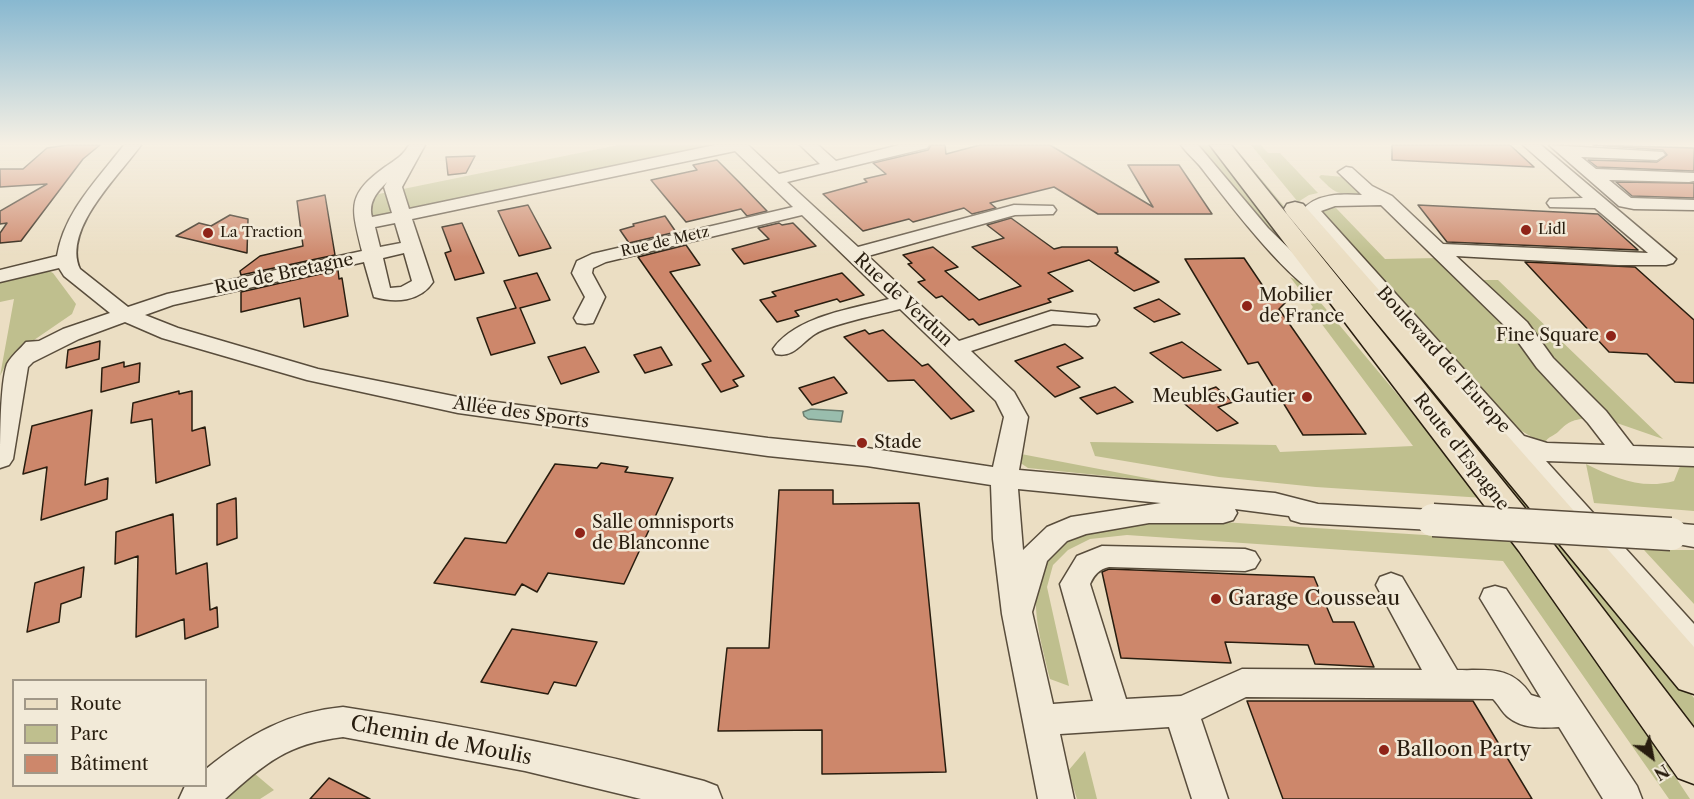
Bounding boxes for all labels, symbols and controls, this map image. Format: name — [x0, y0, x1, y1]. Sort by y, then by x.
place label: Lidl — [1538, 221, 1566, 239]
street label: Rue de Metz — [619, 223, 711, 261]
marker: Lidl — [1519, 223, 1533, 237]
place label: La Traction — [220, 224, 303, 242]
marker: La Traction — [201, 226, 215, 240]
street label: Rue de Bretagne — [213, 249, 355, 299]
street label: Rue de Verdun — [849, 249, 957, 351]
street label: Boulevard de l'Europe — [1371, 282, 1515, 438]
place label: Mobilier de France — [1259, 285, 1344, 328]
marker: Mobilier de France — [1240, 299, 1254, 313]
place label: Fine Square — [1496, 325, 1599, 347]
marker: Fine Square — [1604, 329, 1618, 343]
place label: Meubles Gautier — [1153, 386, 1295, 408]
street label: Route d'Espagne — [1408, 389, 1514, 515]
marker: Meubles Gautier — [1300, 390, 1314, 404]
street label: Allée des Sports — [452, 393, 590, 433]
place label: Stade — [874, 432, 922, 454]
marker: Stade — [855, 436, 869, 450]
place label: Salle omnisports de Blanconne — [592, 512, 734, 554]
marker: Salle omnisports de Blanconne — [573, 526, 587, 540]
place label: Garage Cousseau — [1228, 586, 1400, 612]
marker: Garage Cousseau — [1209, 592, 1223, 606]
legend — [12, 679, 207, 787]
text: Route — [70, 693, 122, 715]
street label: Chemin de Moulis — [348, 711, 534, 771]
text: Parc — [70, 723, 108, 745]
north arrow — [1622, 727, 1682, 787]
place label: Balloon Party — [1396, 737, 1531, 763]
marker: Balloon Party — [1377, 743, 1391, 757]
text: Bâtiment — [70, 753, 148, 775]
text: N — [1650, 760, 1673, 784]

